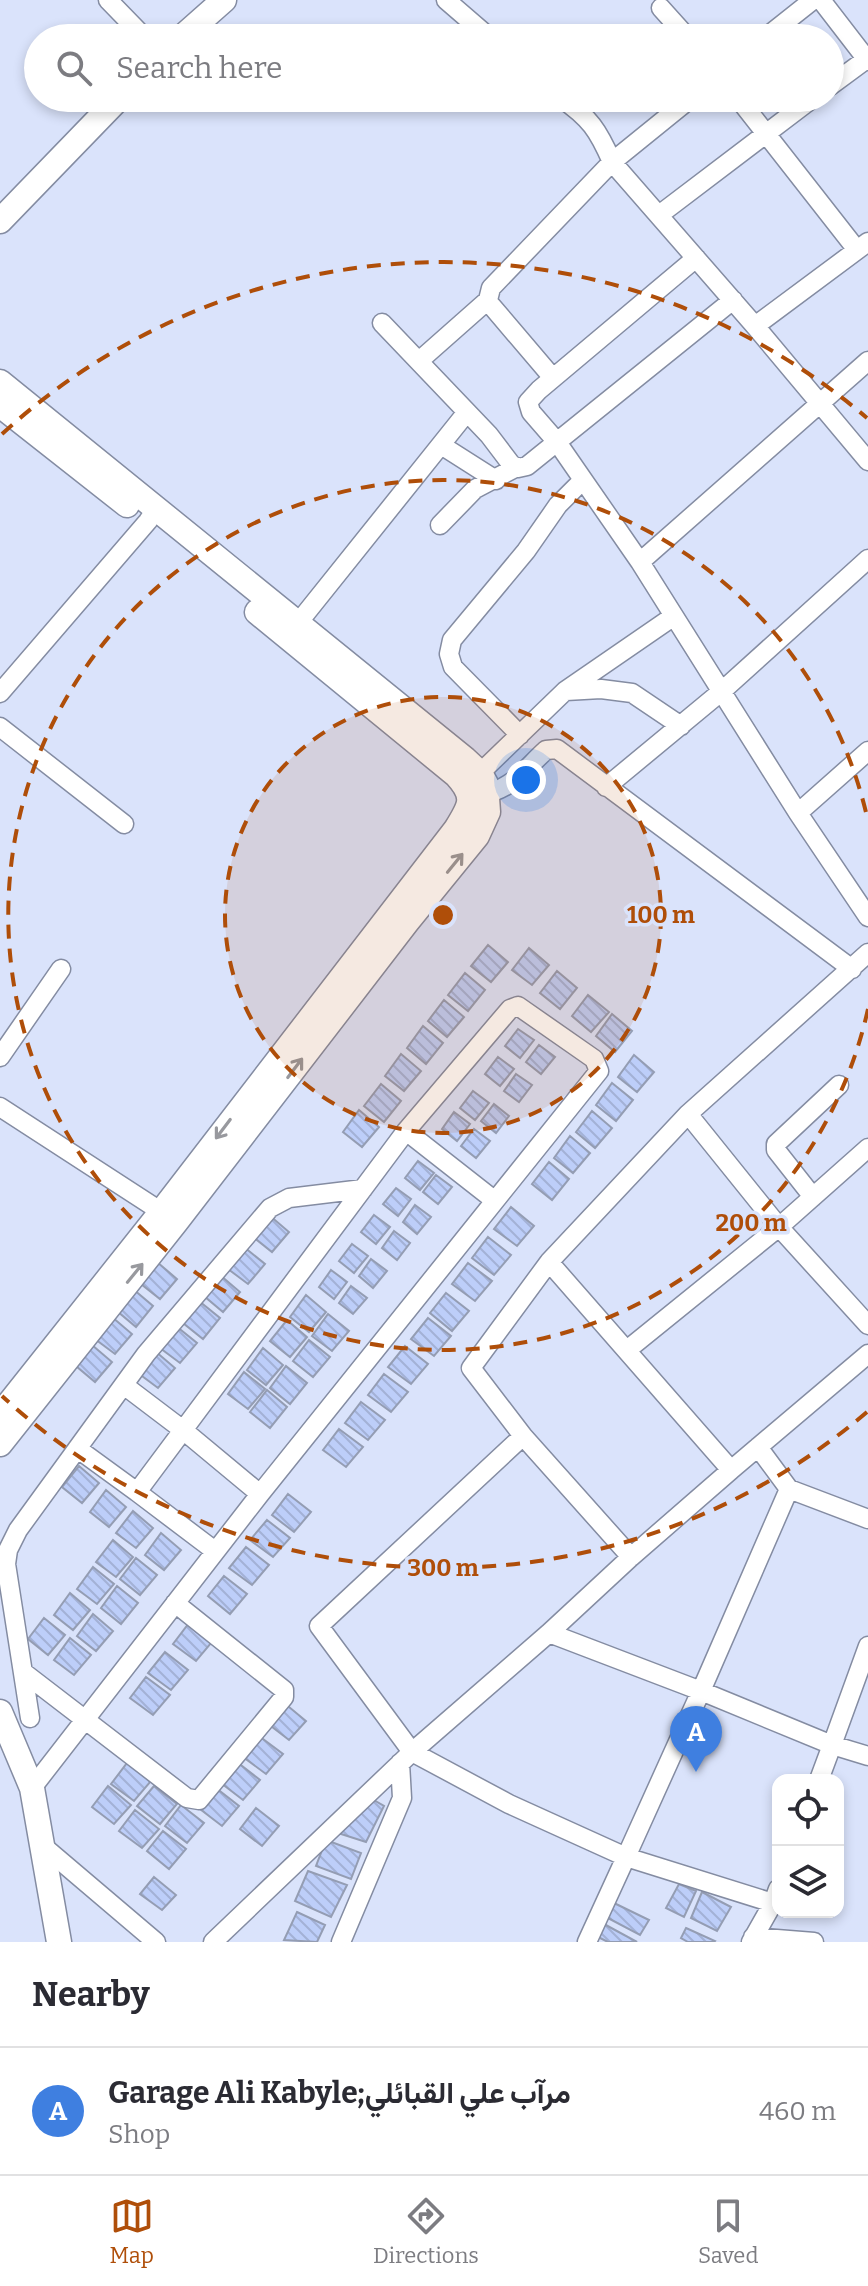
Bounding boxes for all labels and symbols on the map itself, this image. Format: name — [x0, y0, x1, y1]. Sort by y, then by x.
your location — [506, 760, 546, 800]
one-way arrow — [446, 853, 464, 874]
centre of rings — [429, 901, 457, 929]
text: 100 m — [627, 901, 695, 929]
one-way arrow — [286, 1058, 303, 1079]
one-way arrow — [215, 1118, 232, 1139]
text: 200 m — [715, 1209, 787, 1237]
one-way arrow — [127, 1263, 144, 1284]
text: 300 m — [407, 1554, 479, 1582]
pin: A — [670, 1706, 722, 1772]

